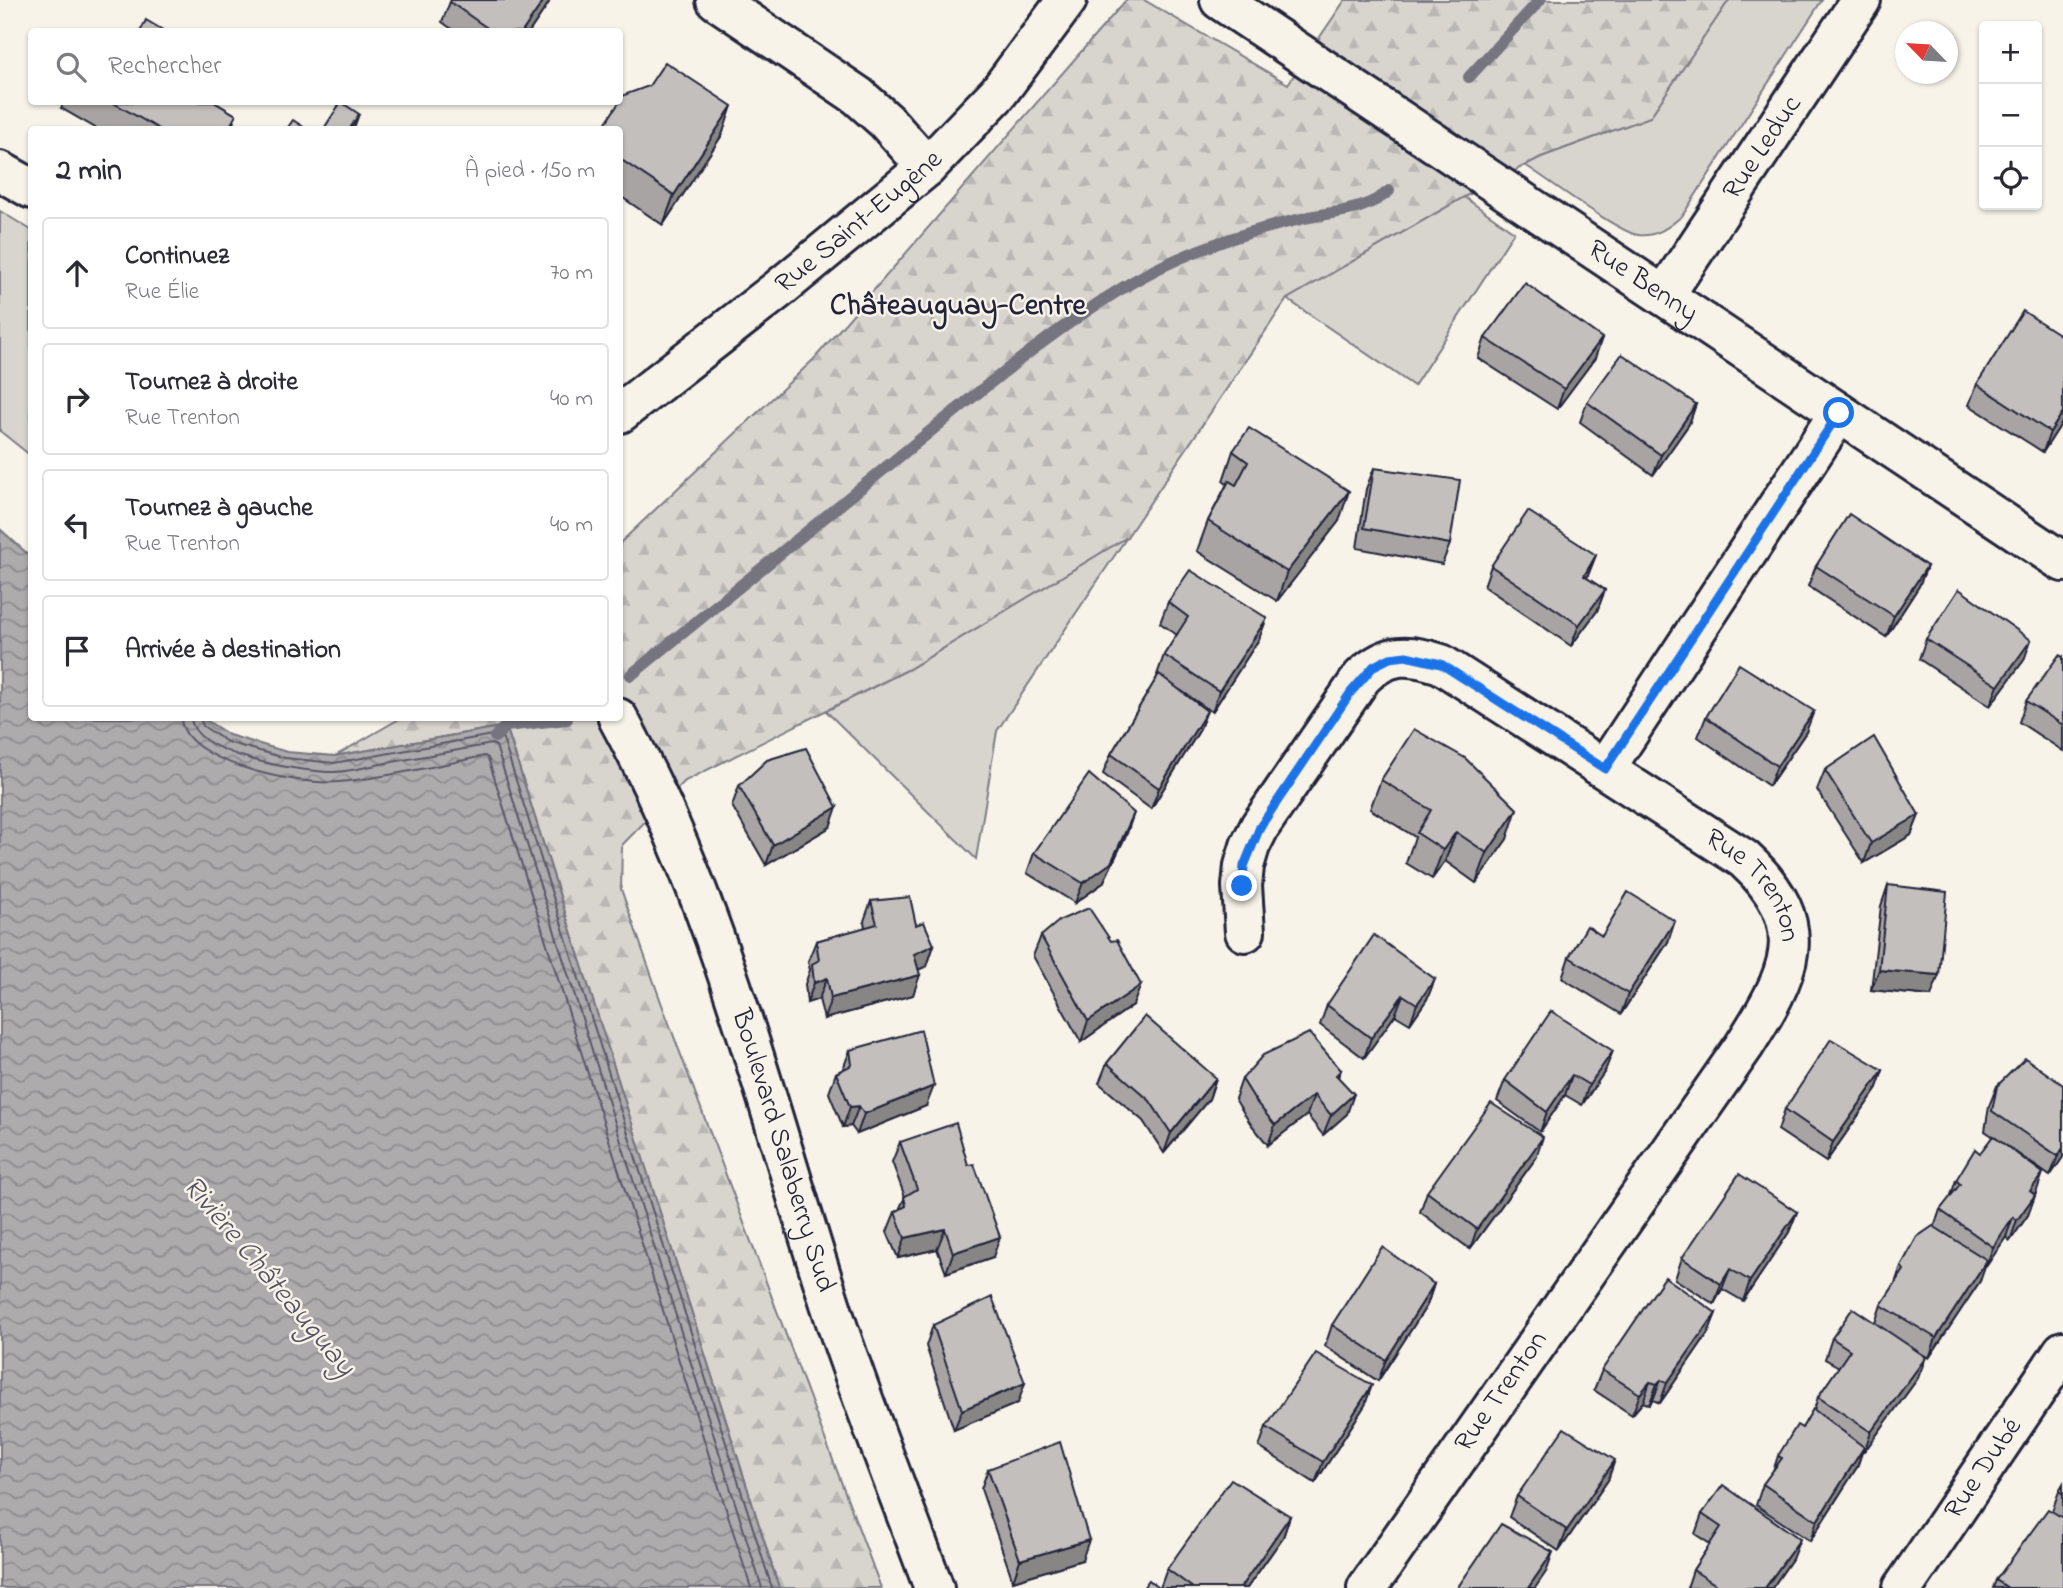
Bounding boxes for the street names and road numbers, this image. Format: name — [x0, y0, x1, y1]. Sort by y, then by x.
street label: Rue Leduc — [1713, 87, 1813, 208]
street label: Rue Saint-Eugène — [766, 141, 953, 304]
street label: Rue Benny — [1579, 230, 1706, 334]
street label: Rue Trenton — [1697, 819, 1810, 943]
street label: Boulevard Salaberry Sud — [720, 1003, 846, 1298]
street label: Rue Trenton — [1445, 1323, 1559, 1461]
street label: Rue Dubé — [1934, 1409, 2033, 1528]

